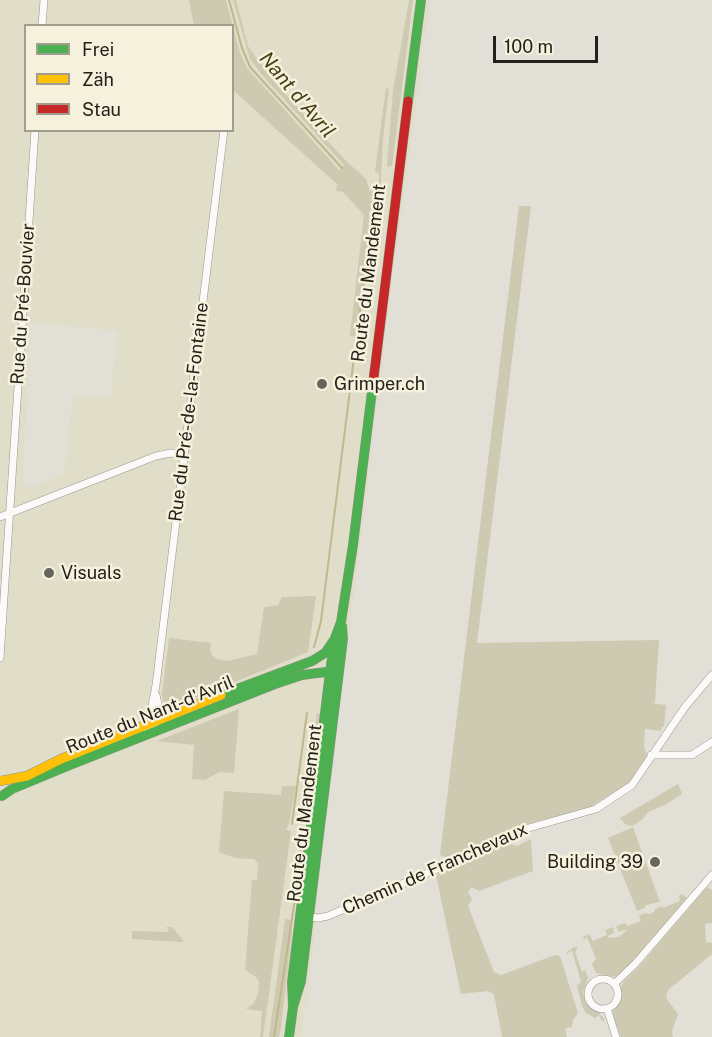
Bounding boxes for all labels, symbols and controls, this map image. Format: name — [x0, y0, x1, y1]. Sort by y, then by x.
legend — [24, 24, 234, 132]
scale bar — [496, 24, 601, 62]
text: 100 m — [504, 36, 553, 57]
text: Frei — [82, 39, 114, 60]
water label: Nant d'Avril — [254, 47, 340, 143]
text: Zäh — [82, 69, 114, 90]
text: Stau — [82, 99, 121, 120]
street label: Route du Mandement — [347, 183, 391, 363]
street label: Rue du Pré-Bouvier — [7, 223, 39, 385]
street label: Rue du Pré-de-la-Fontaine — [165, 301, 213, 523]
place label: Grimper.ch — [334, 373, 425, 395]
marker: Grimper.ch — [315, 377, 329, 391]
place label: Visuals — [61, 562, 121, 584]
marker: Visuals — [42, 566, 56, 580]
street label: Route du Nant-d'Avril — [63, 671, 237, 759]
street label: Route du Mandement — [283, 723, 327, 903]
street label: Chemin de Franchevaux — [339, 818, 531, 920]
place label: Building 39 — [547, 851, 643, 873]
marker: Building 39 — [648, 855, 662, 869]

